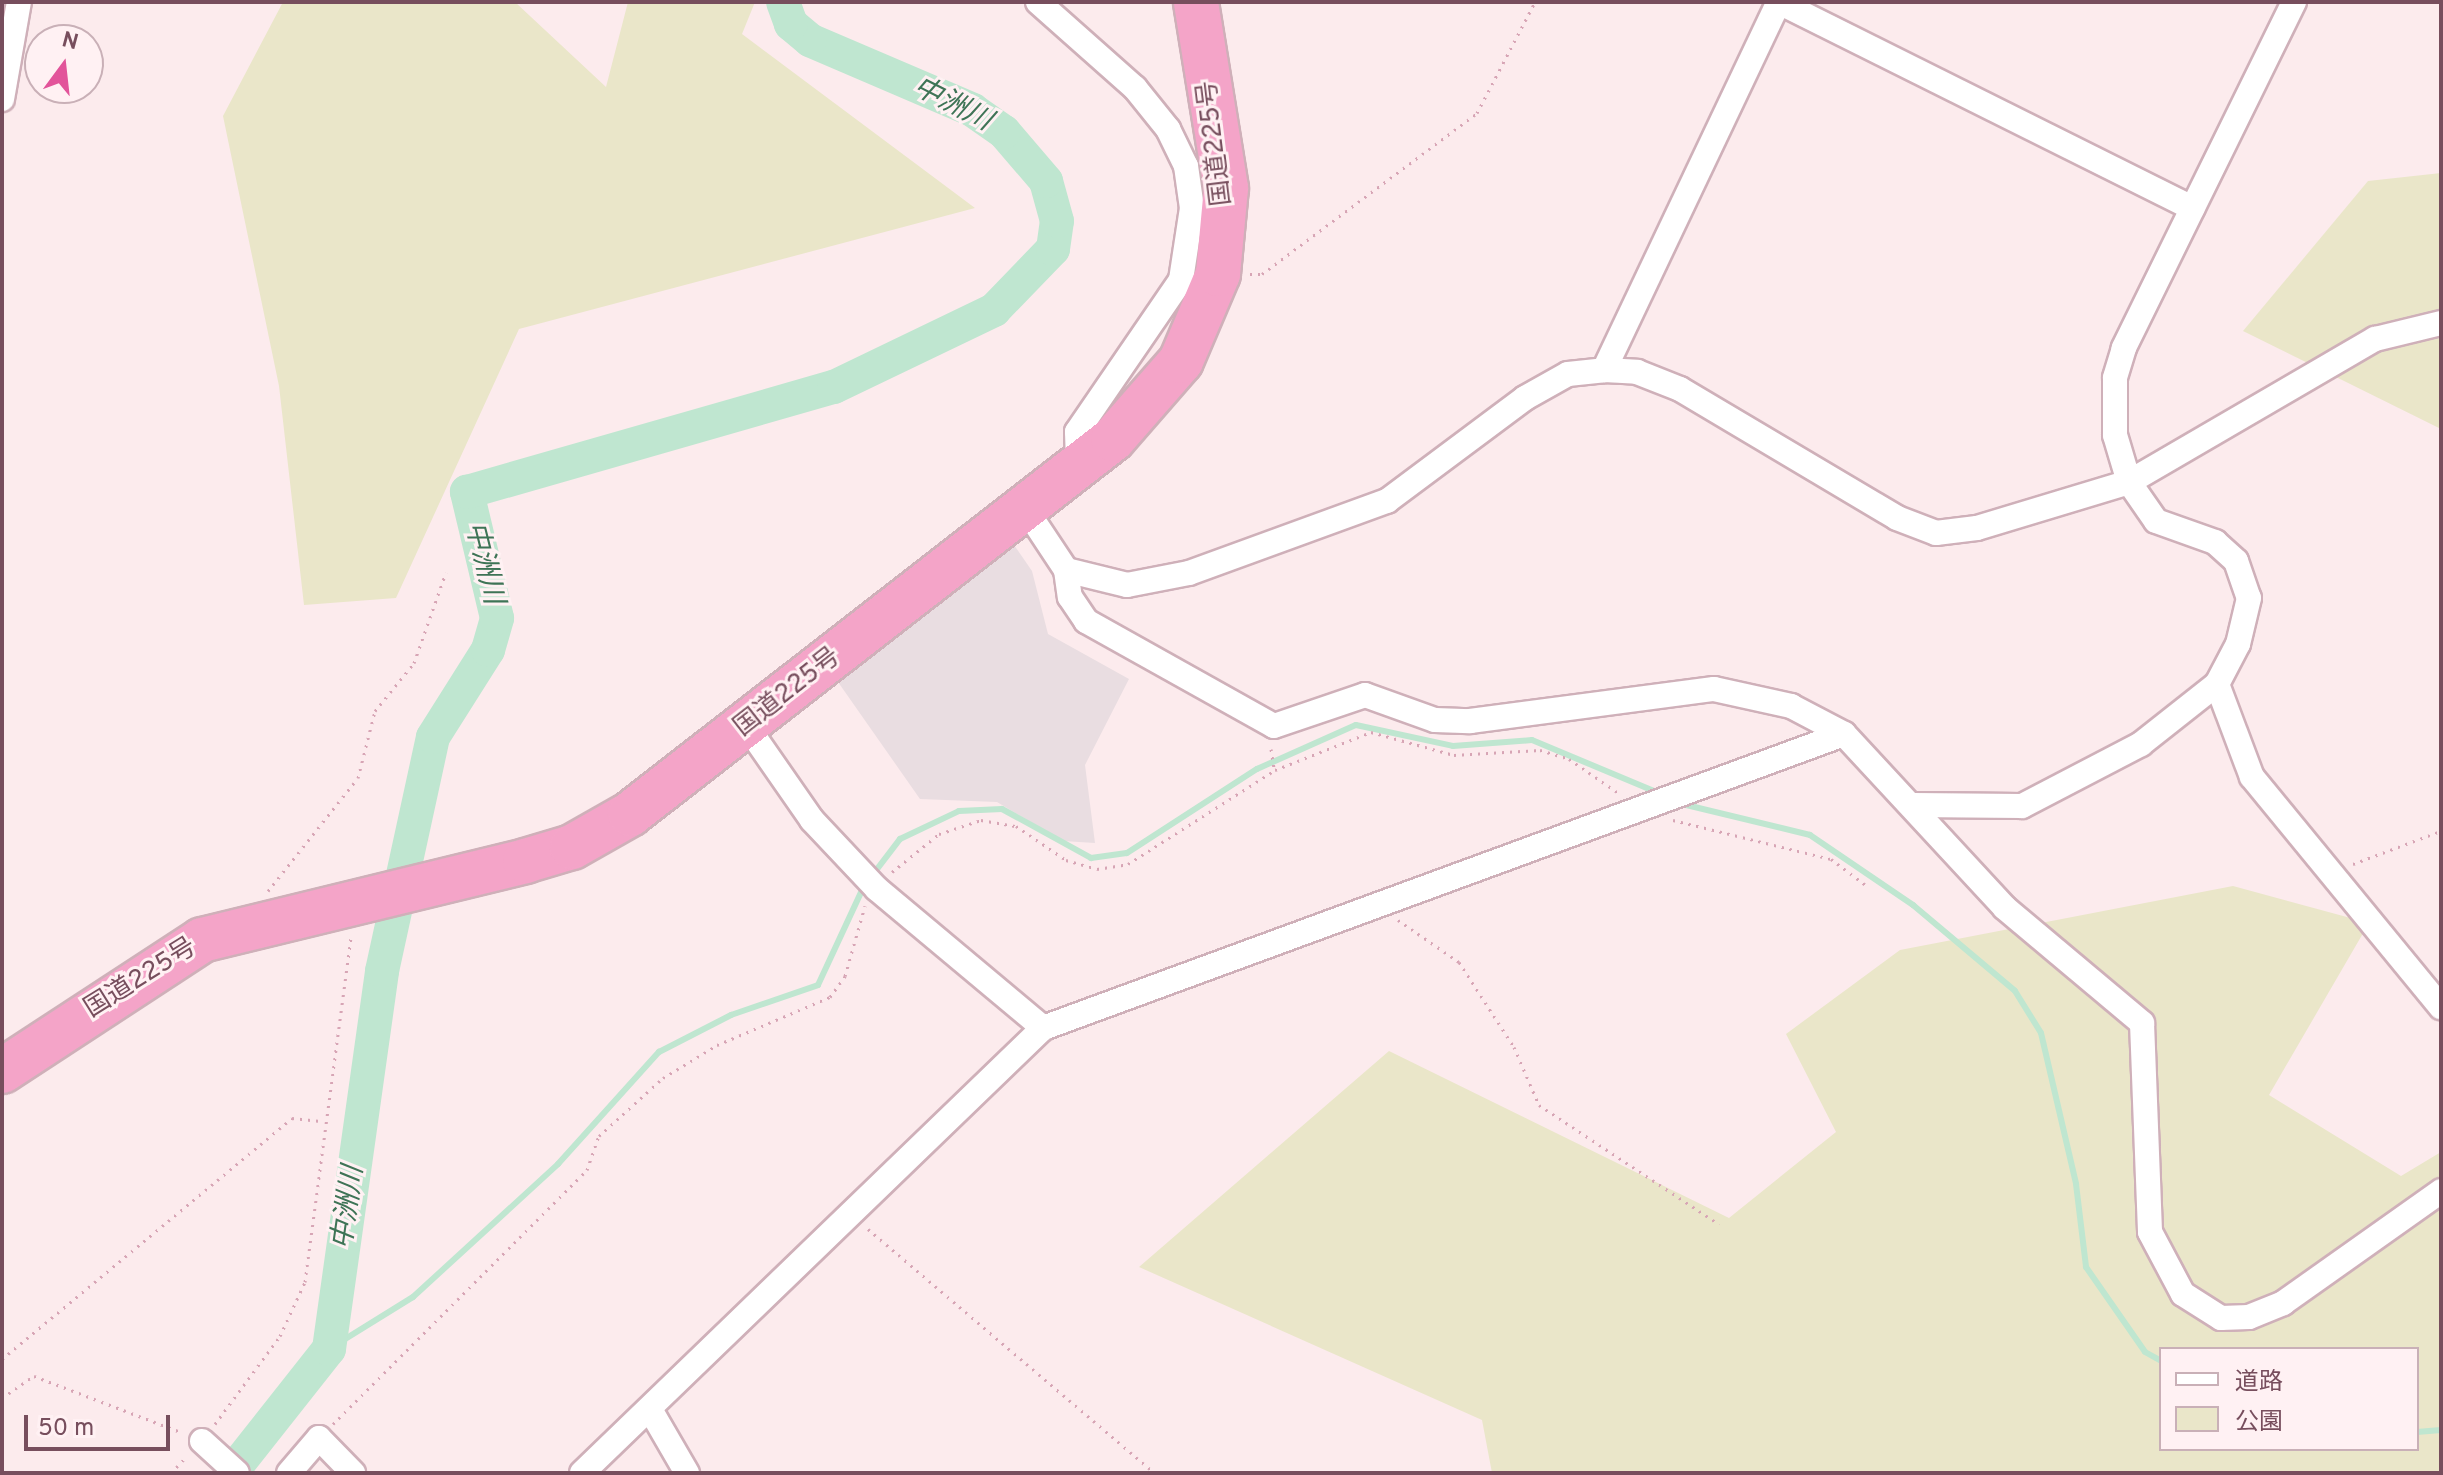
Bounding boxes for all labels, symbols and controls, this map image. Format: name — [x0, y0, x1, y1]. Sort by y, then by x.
north arrow — [24, 24, 104, 104]
text: N — [59, 27, 81, 57]
water label: 中洲川 — [907, 71, 997, 139]
street label: 国道225号 — [1193, 79, 1239, 207]
water label: 中洲川 — [457, 518, 509, 608]
street label: 国道225号 — [729, 642, 847, 744]
street label: 国道225号 — [79, 932, 203, 1026]
water label: 中洲川 — [327, 1164, 371, 1252]
legend — [2159, 1347, 2419, 1451]
text: 道路 — [2235, 1368, 2283, 1398]
scale bar — [28, 1399, 174, 1449]
text: 公園 — [2235, 1408, 2283, 1438]
text: 50 m — [38, 1414, 94, 1444]

